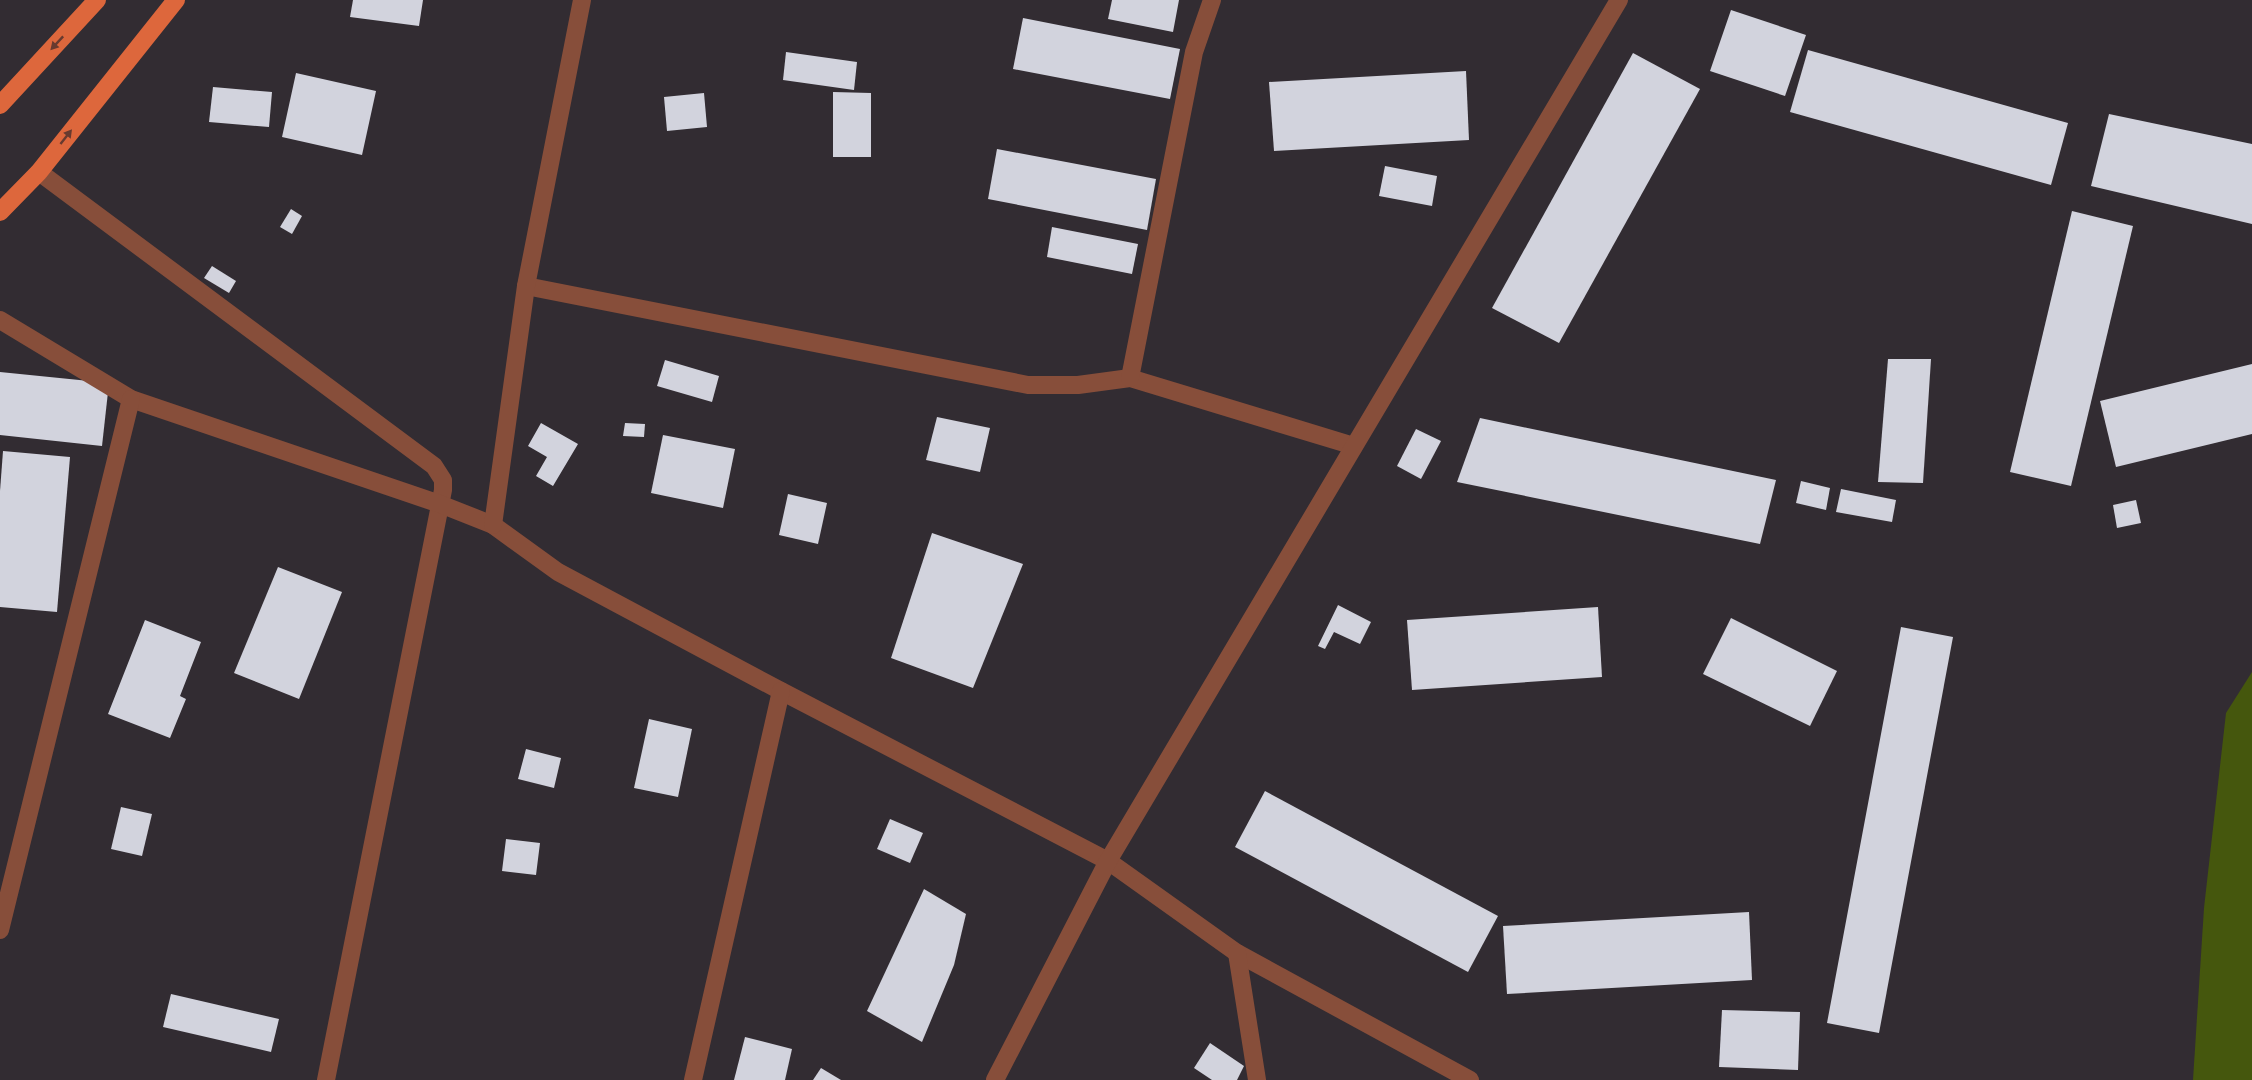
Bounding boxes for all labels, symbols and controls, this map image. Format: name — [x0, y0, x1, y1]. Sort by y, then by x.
one-way arrow — [51, 35, 64, 50]
one-way arrow — [60, 129, 73, 145]

